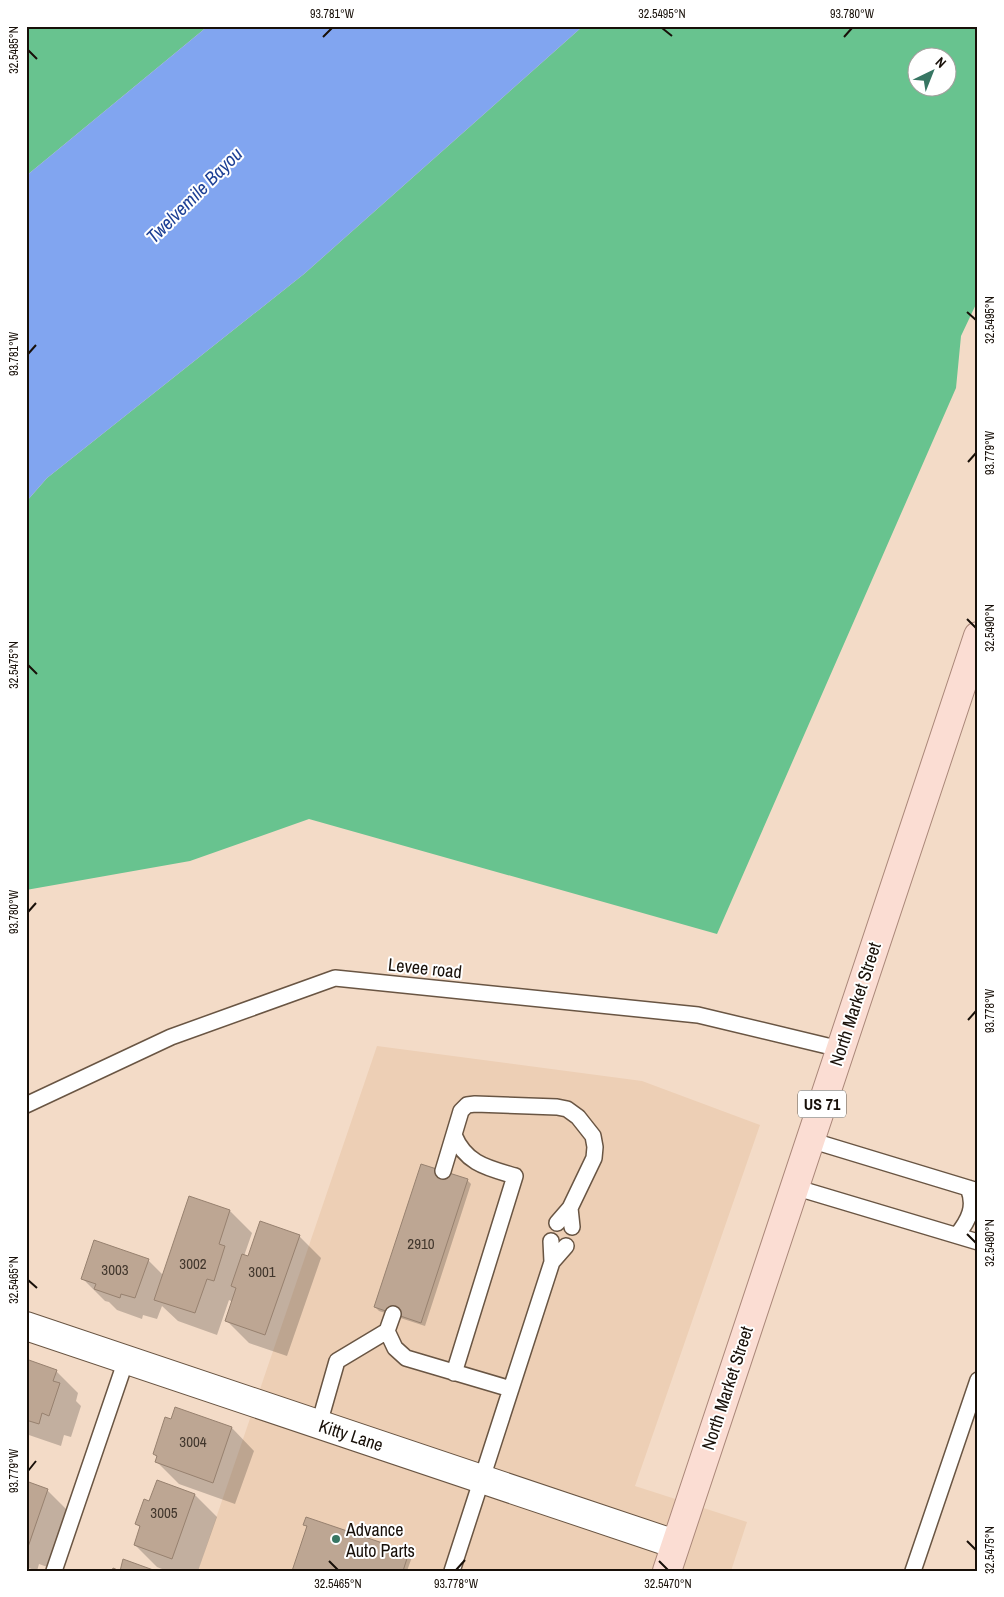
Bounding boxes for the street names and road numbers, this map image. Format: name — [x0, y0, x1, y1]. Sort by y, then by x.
street label: North Market Street — [823, 939, 887, 1069]
street label: Levee road — [387, 952, 463, 984]
road number: US 71 — [798, 1090, 846, 1118]
street label: North Market Street — [695, 1323, 759, 1453]
street label: Kitty Lane — [316, 1413, 386, 1457]

